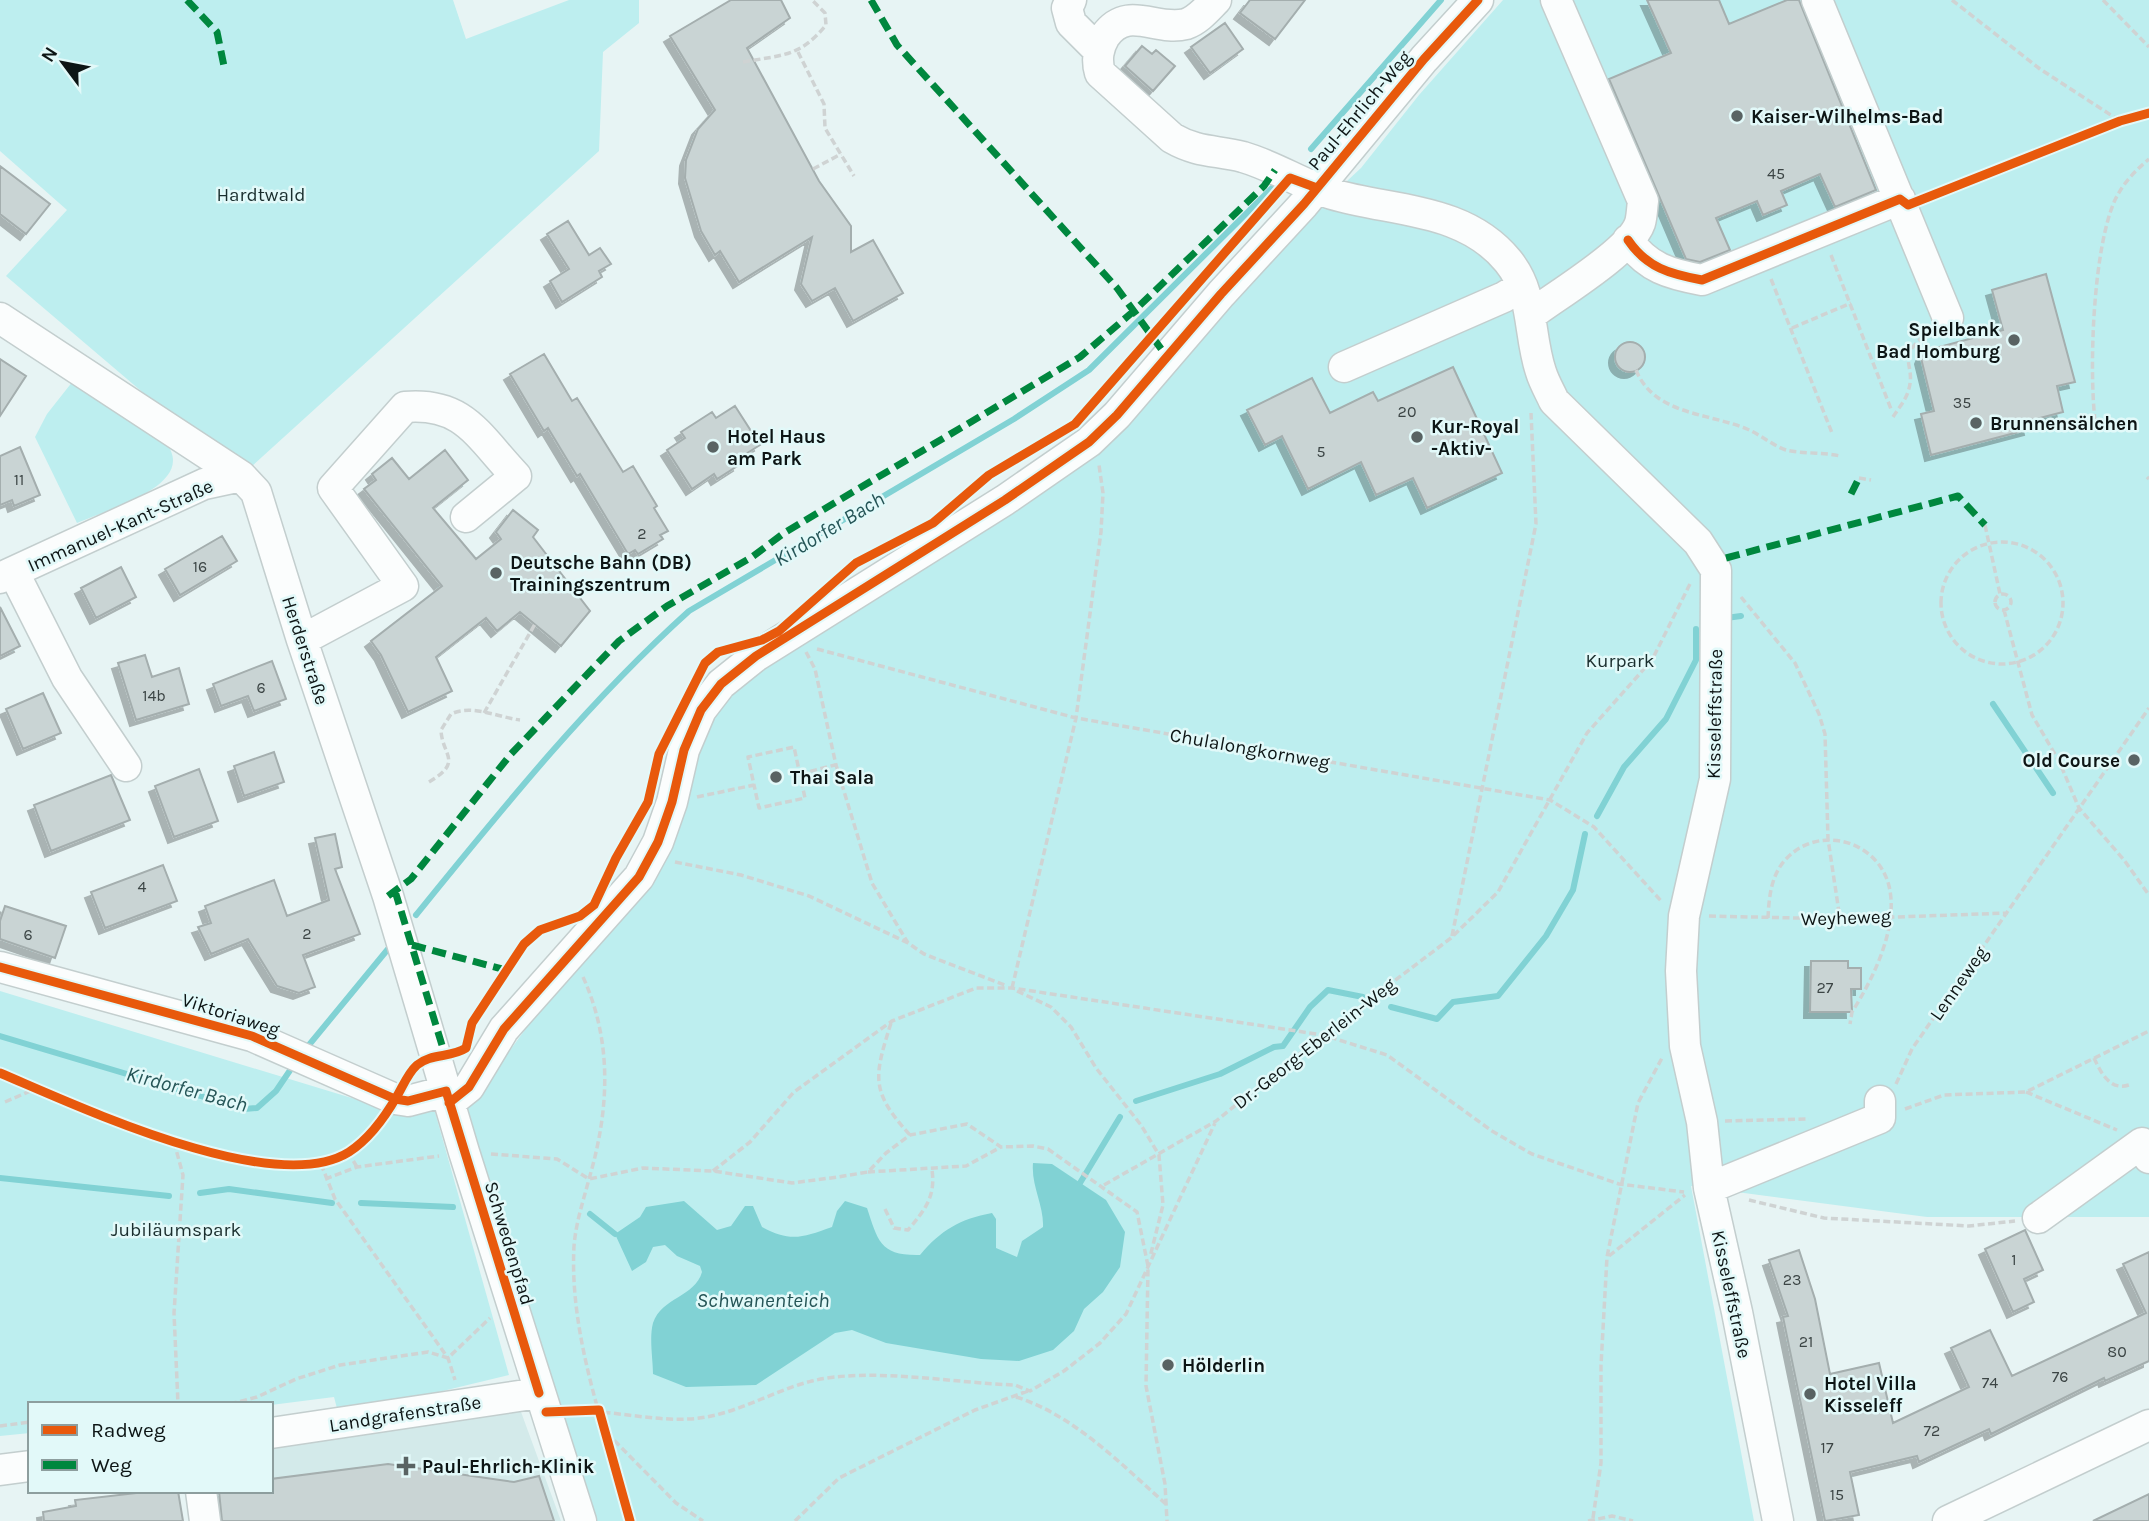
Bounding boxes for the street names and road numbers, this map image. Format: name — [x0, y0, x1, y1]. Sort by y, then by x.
street label: Paul-Ehrlich-Weg — [1303, 46, 1416, 175]
street label: Immanuel-Kant-Straße — [24, 475, 217, 577]
street label: Herderstraße — [277, 593, 333, 707]
street label: Kisseleffstraße — [1703, 649, 1727, 779]
street label: Chulalongkornweg — [1168, 724, 1332, 774]
street label: Weyheweg — [1800, 905, 1892, 931]
street label: Lenneweg — [1925, 942, 1993, 1025]
street label: Dr.-Georg-Eberlein-Weg — [1229, 973, 1400, 1114]
street label: Viktoriaweg — [179, 989, 283, 1041]
street label: Schwedenpfad — [480, 1179, 538, 1308]
street label: Kisseleffstraße — [1707, 1228, 1755, 1360]
street label: Landgrafenstraße — [328, 1391, 483, 1437]

